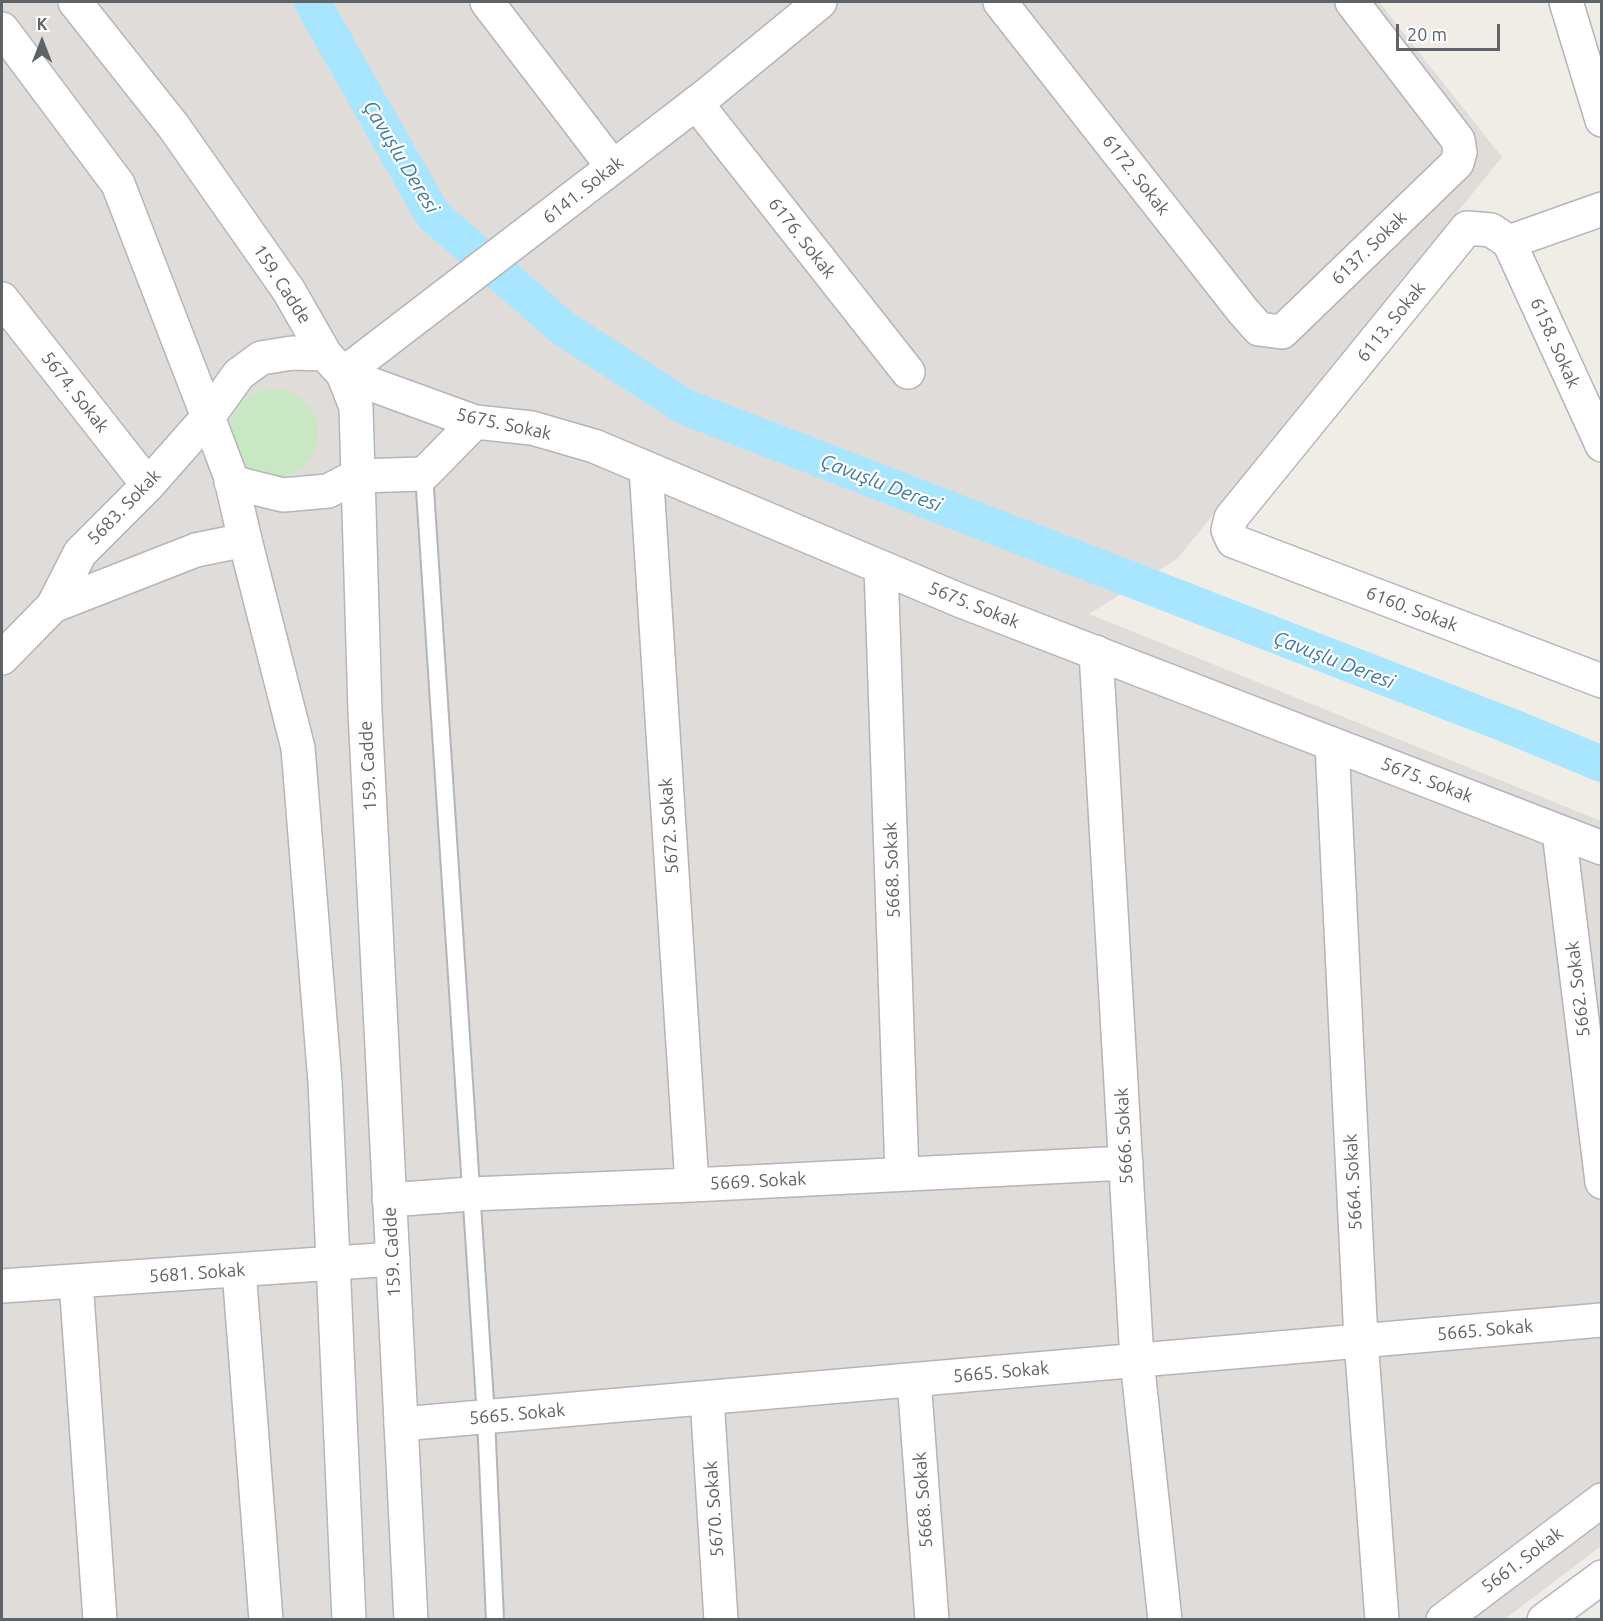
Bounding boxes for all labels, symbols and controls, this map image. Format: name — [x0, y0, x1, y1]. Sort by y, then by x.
north arrow — [12, 12, 72, 72]
scale bar — [1399, 12, 1502, 50]
text: K — [37, 15, 47, 33]
text: 20 m — [1407, 24, 1447, 44]
water label: Çavuşlu Deresi — [358, 96, 444, 218]
street label: 6172. Sokak — [1098, 130, 1174, 220]
street label: 6141. Sokak — [538, 152, 628, 228]
street label: 6176. Sokak — [764, 193, 840, 283]
street label: 6137. Sokak — [1327, 207, 1411, 289]
street label: 159. Cadde — [248, 240, 316, 328]
street label: 6113. Sokak — [1352, 278, 1430, 366]
street label: 6158. Sokak — [1526, 295, 1584, 391]
street label: 5674. Sokak — [37, 347, 113, 437]
street label: 5675. Sokak — [455, 403, 553, 445]
water label: Çavuşlu Deresi — [817, 449, 945, 517]
street label: 5683. Sokak — [83, 465, 165, 549]
street label: 5675. Sokak — [925, 577, 1023, 633]
street label: 6160. Sokak — [1363, 582, 1461, 636]
water label: Çavuşlu Deresi — [1270, 626, 1398, 694]
street label: 159. Cadde — [355, 720, 381, 812]
street label: 5675. Sokak — [1378, 753, 1476, 807]
street label: 5672. Sokak — [655, 777, 683, 875]
street label: 5668. Sokak — [880, 821, 904, 919]
street label: 5662. Sokak — [1561, 940, 1595, 1038]
street label: 5666. Sokak — [1111, 1087, 1137, 1185]
street label: 5664. Sokak — [1340, 1133, 1366, 1231]
street label: 5669. Sokak — [709, 1168, 807, 1194]
street label: 159. Cadde — [379, 1206, 405, 1298]
street label: 5681. Sokak — [148, 1259, 246, 1287]
street label: 5665. Sokak — [1436, 1315, 1534, 1345]
street label: 5665. Sokak — [952, 1357, 1050, 1387]
street label: 5665. Sokak — [468, 1399, 566, 1429]
street label: 5668. Sokak — [909, 1451, 937, 1549]
street label: 5670. Sokak — [700, 1460, 728, 1558]
street label: 5661. Sokak — [1477, 1522, 1567, 1598]

